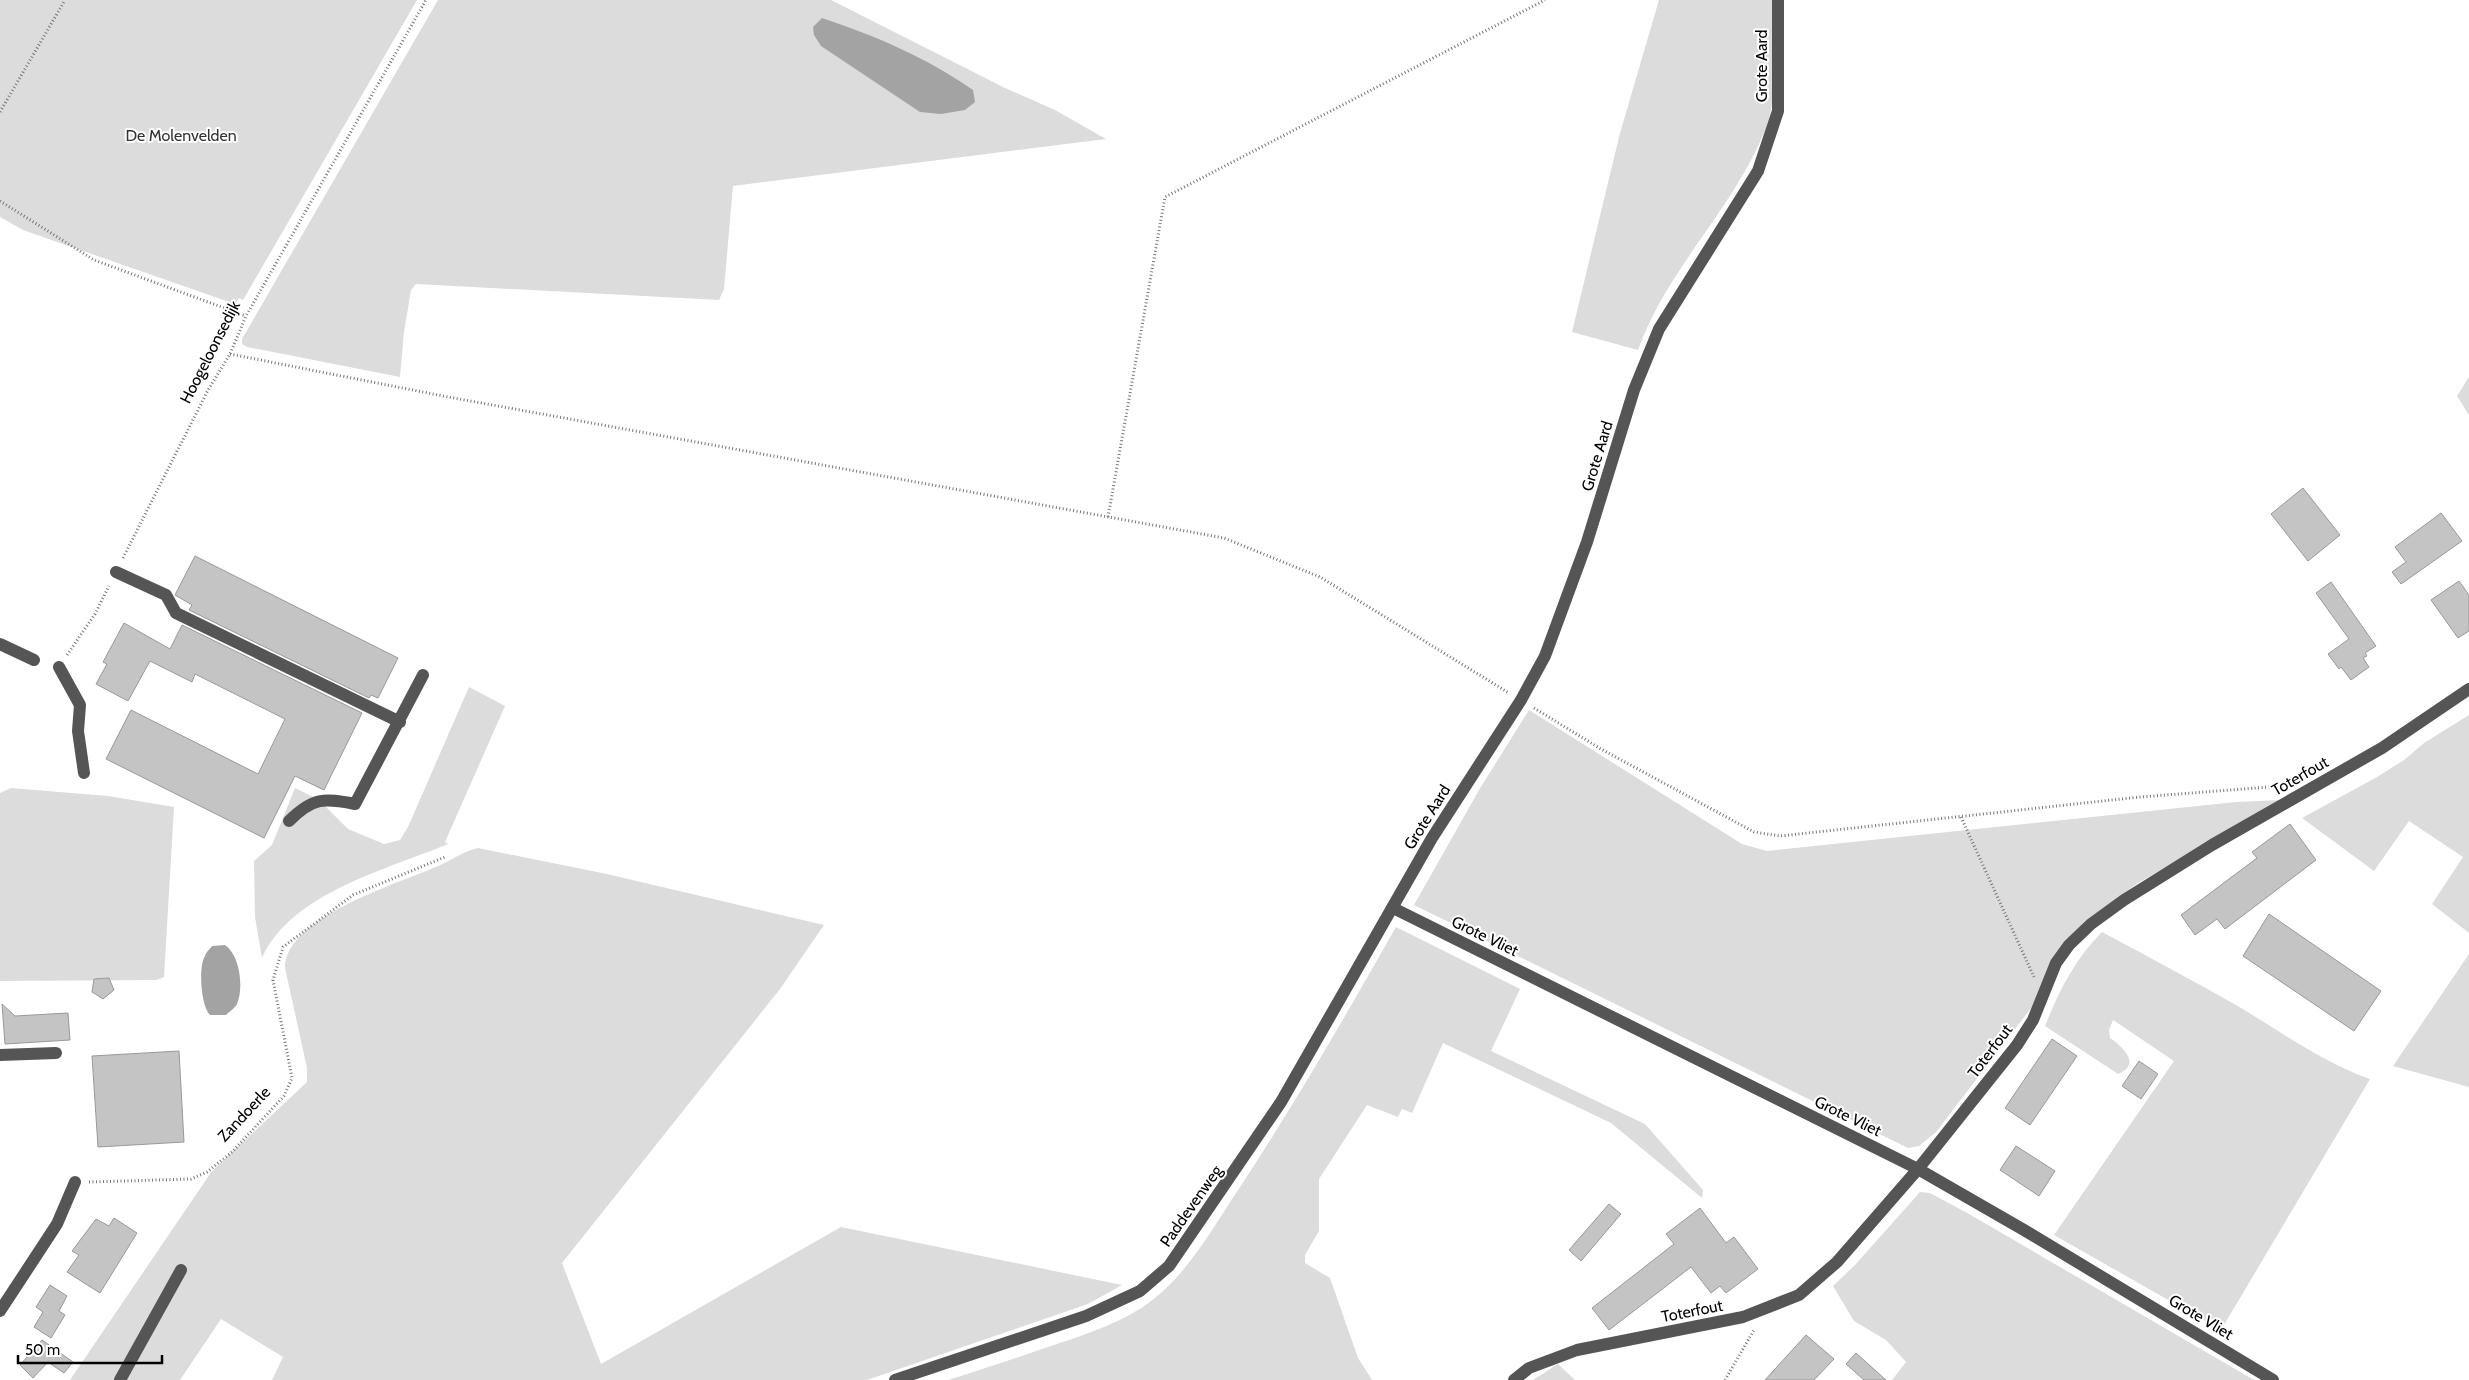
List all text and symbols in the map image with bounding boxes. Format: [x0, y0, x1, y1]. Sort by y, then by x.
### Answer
street label: Grote Aard [1752, 30, 1771, 102]
park label: De Molenvelden [125, 126, 237, 145]
street label: Hoogeloonsedijk [176, 297, 244, 407]
street label: Grote Aard [1577, 419, 1617, 493]
street label: Toterfout [2268, 752, 2332, 800]
street label: Grote Aard [1400, 781, 1454, 853]
street label: Grote Vliet [1449, 912, 1522, 961]
street label: Toterfout [1964, 1020, 2017, 1082]
street label: Zandoerle [214, 1083, 274, 1145]
street label: Grote Vliet [1812, 1092, 1885, 1141]
street label: Paddevenweg [1156, 1161, 1227, 1250]
street label: Grote Vliet [2165, 1290, 2237, 1344]
street label: Toterfout [1660, 1296, 1725, 1326]
scale bar [18, 1332, 161, 1364]
text: 50 m [25, 1341, 60, 1359]

